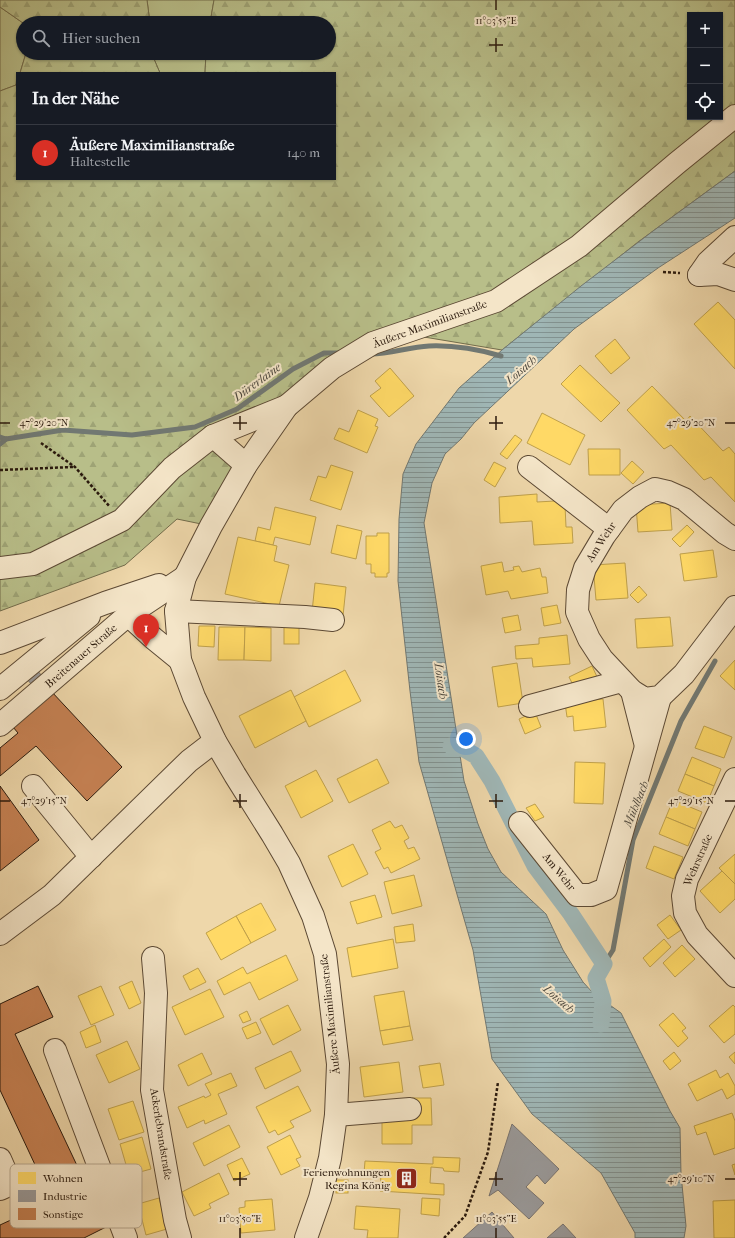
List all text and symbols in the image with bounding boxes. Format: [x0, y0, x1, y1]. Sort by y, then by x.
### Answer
map controls [687, 12, 723, 120]
button: + [687, 12, 723, 48]
text: 11°03'55"E [475, 15, 517, 27]
search box [16, 16, 336, 60]
icon: search [30, 27, 52, 49]
text: Hier suchen [62, 29, 140, 47]
button: − [687, 48, 723, 84]
button: locate [687, 84, 723, 120]
text: In der Nähe [32, 88, 119, 108]
text: Äußere Maximilianstraße [70, 136, 235, 154]
text: 1 [43, 145, 47, 160]
text: 140 m [287, 145, 320, 160]
text: Haltestelle [70, 154, 130, 169]
street label: Äußere Maximilianstraße [370, 297, 489, 351]
water label: Loisach [502, 353, 539, 388]
water label: Dürerlaine [230, 359, 284, 404]
text: 47°29'20"N [20, 417, 69, 429]
text: 47°29'20"N [667, 417, 716, 429]
street label: Am Wehr [583, 519, 619, 565]
pin: 1 [133, 614, 159, 647]
street label: Breitenauer Straße [43, 621, 120, 691]
water label: Loisach [431, 661, 450, 700]
your location [456, 729, 476, 749]
water label: Mühlbach [620, 779, 652, 830]
text: 47°29'15"N [21, 795, 67, 807]
text: 47°29'15"N [668, 795, 714, 807]
street label: Wehrstraße [680, 831, 715, 889]
street label: Am Wehr [539, 850, 578, 894]
street label: Äußere Maximilianstraße [317, 953, 343, 1076]
water label: Loisach [540, 981, 577, 1016]
street label: Ackerlebrandstraße [147, 1086, 175, 1181]
legend [10, 1164, 142, 1228]
building icon: Ferienwohnungen Regina König [393, 1165, 419, 1191]
place label: Ferienwohnungen Regina König [303, 1166, 391, 1192]
text: Wohnen [42, 1172, 83, 1185]
text: 47°29'10"N [667, 1173, 715, 1185]
text: Industrie [43, 1190, 88, 1203]
text: Sonstige [43, 1208, 84, 1221]
text: 11°03'50"E [219, 1213, 261, 1225]
text: 11°03'55"E [475, 1213, 517, 1225]

